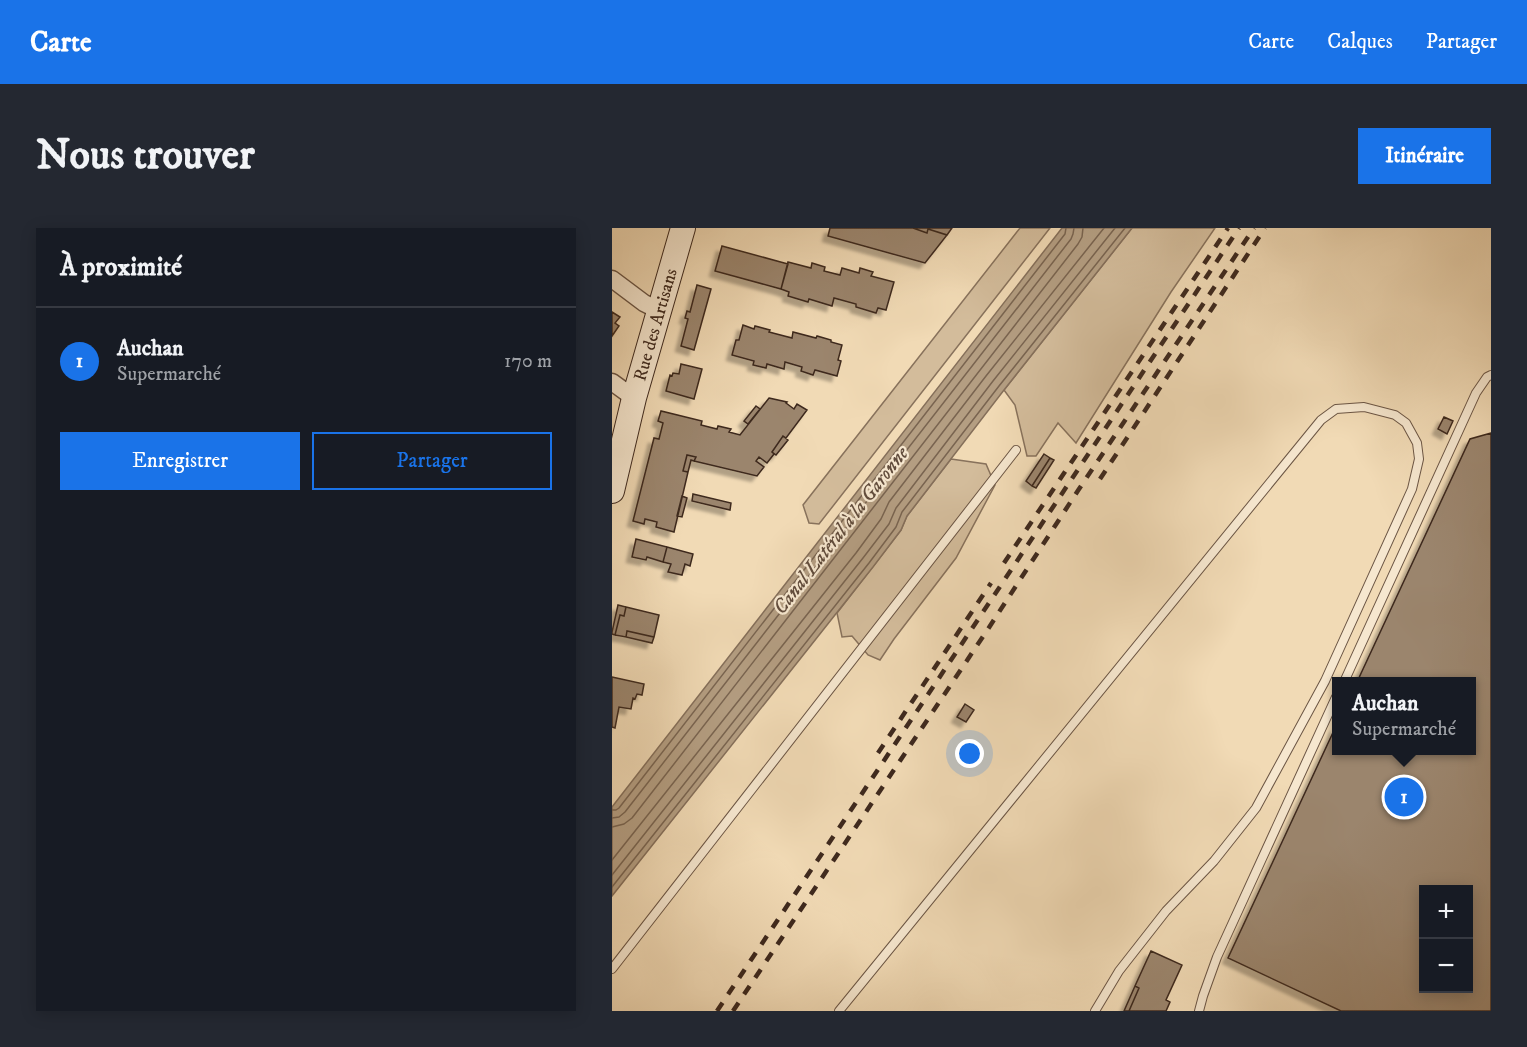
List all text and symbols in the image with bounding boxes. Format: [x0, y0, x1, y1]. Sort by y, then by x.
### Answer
text: Carte [30, 25, 92, 60]
text: Carte [1248, 29, 1294, 55]
text: Calques [1327, 29, 1393, 55]
text: Partager [1426, 29, 1497, 55]
button: Itinéraire [1358, 128, 1491, 184]
text: Nous trouver [36, 130, 255, 182]
text: À proximité [60, 251, 182, 284]
street label: Rue des Artisans [629, 266, 683, 384]
text: Auchan [117, 335, 183, 362]
text: 1 [76, 349, 83, 374]
text: 170 m [504, 349, 552, 374]
text: Supermarché [117, 362, 221, 387]
button: Enregistrer [60, 432, 300, 490]
button: Partager [312, 432, 552, 490]
water label: Canal Latéral à la Garonne [768, 441, 915, 620]
popup [1332, 677, 1476, 755]
text: Auchan [1352, 690, 1418, 717]
text: Supermarché [1352, 717, 1456, 742]
your location [955, 739, 984, 768]
pin: 1 [1384, 774, 1424, 820]
map controls [1419, 885, 1473, 993]
button: + [1419, 885, 1473, 939]
button: − [1419, 939, 1473, 993]

